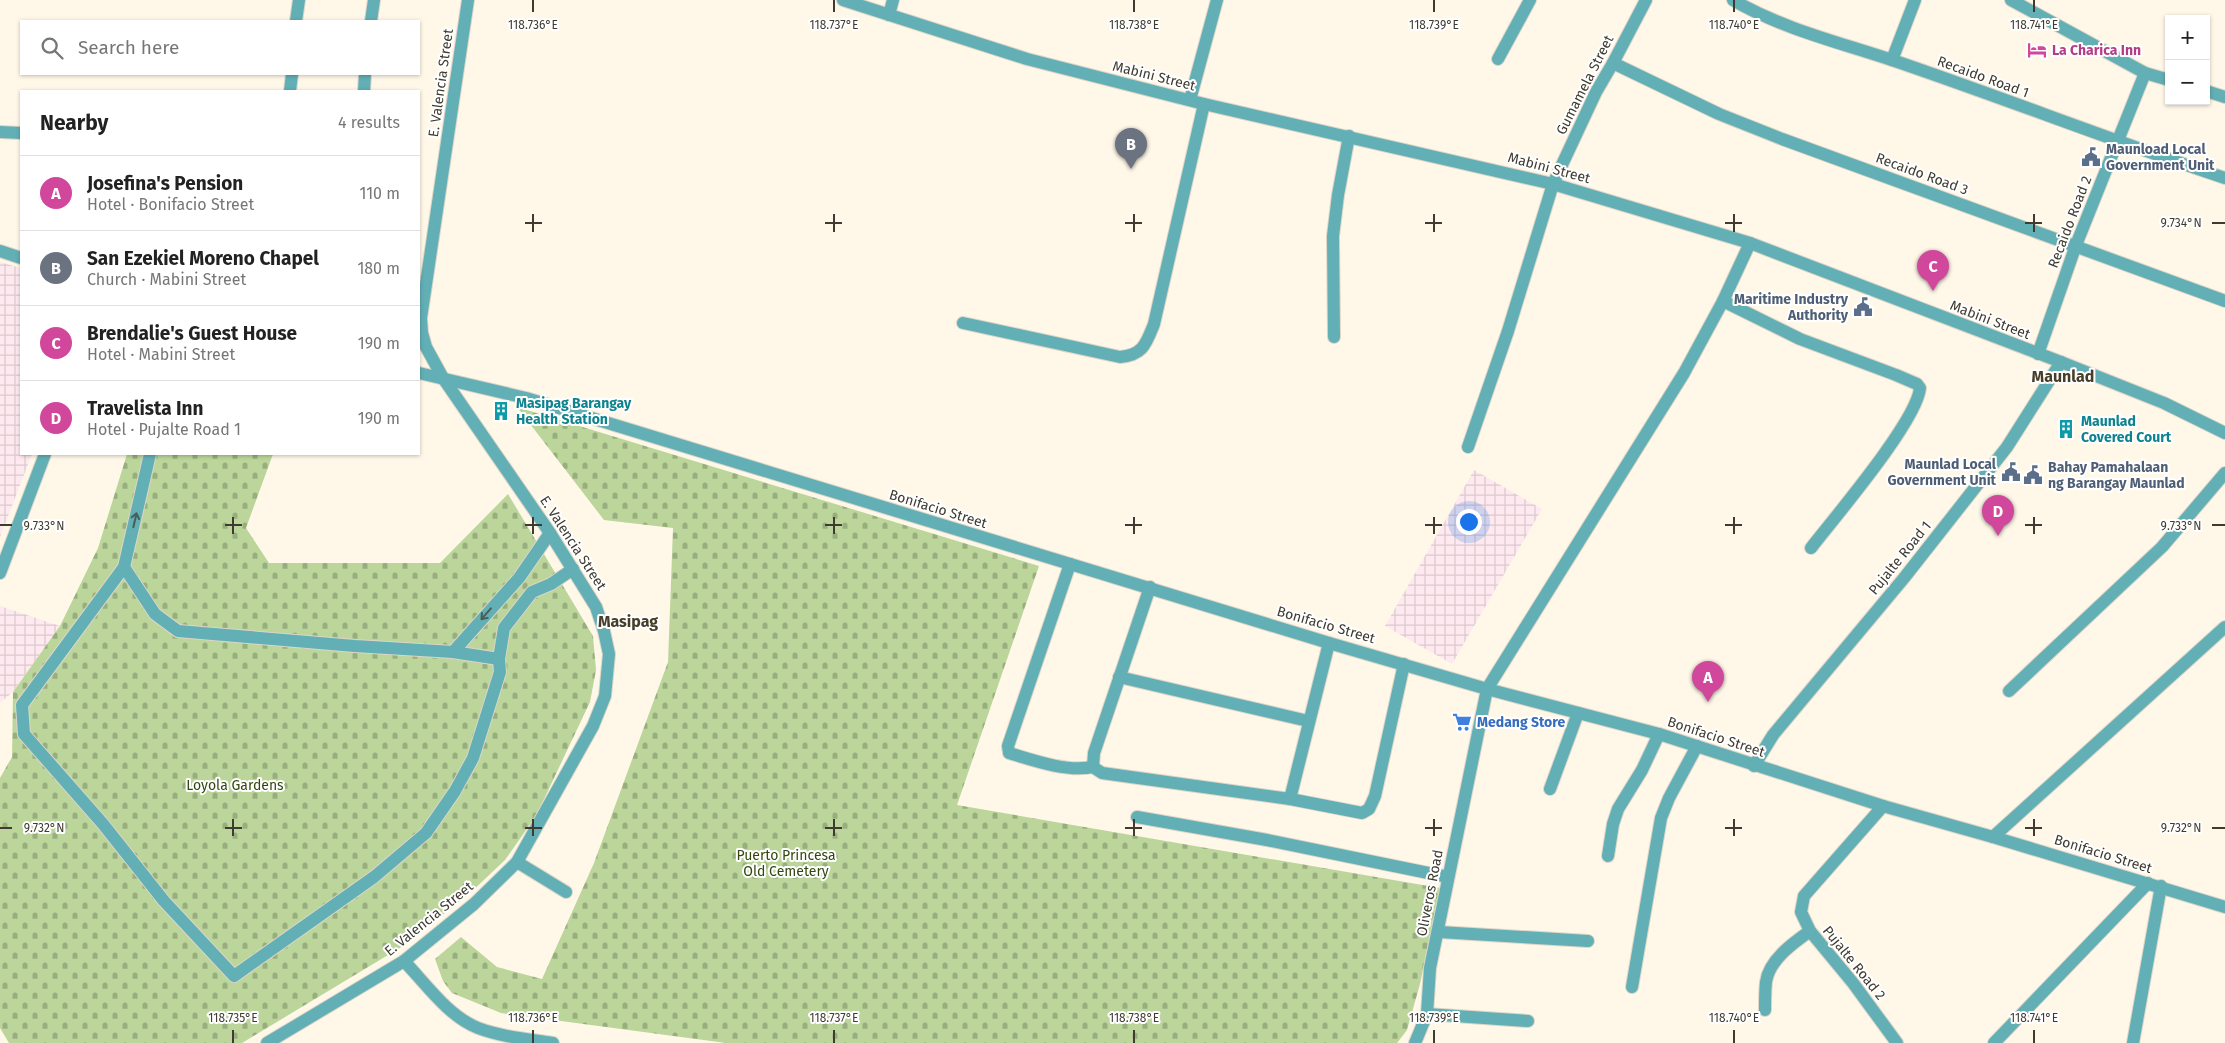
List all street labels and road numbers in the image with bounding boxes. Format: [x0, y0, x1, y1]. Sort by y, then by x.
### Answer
street label: E. Valencia Street [425, 27, 457, 138]
street label: Gumamela Street [1553, 31, 1618, 138]
street label: Recaido Road 1 [1935, 53, 2031, 101]
street label: Mabini Street [1111, 58, 1198, 95]
street label: Mabini Street [1506, 149, 1593, 187]
street label: Recaido Road 3 [1873, 149, 1971, 199]
street label: Recaido Road 2 [2045, 174, 2095, 270]
street label: Mabini Street [1947, 297, 2033, 343]
street label: Bonifacio Street [887, 486, 990, 532]
street label: E. Valencia Street [536, 493, 610, 594]
street label: Pujalte Road 1 [1865, 518, 1935, 598]
street label: Bonifacio Street [1275, 603, 1378, 647]
street label: Bonifacio Street [1665, 713, 1768, 761]
street label: Bonifacio Street [2052, 831, 2155, 877]
street label: Oliveros Road [1413, 848, 1447, 938]
street label: E. Valencia Street [381, 877, 477, 960]
street label: Pujalte Road 2 [1819, 922, 1889, 1004]

